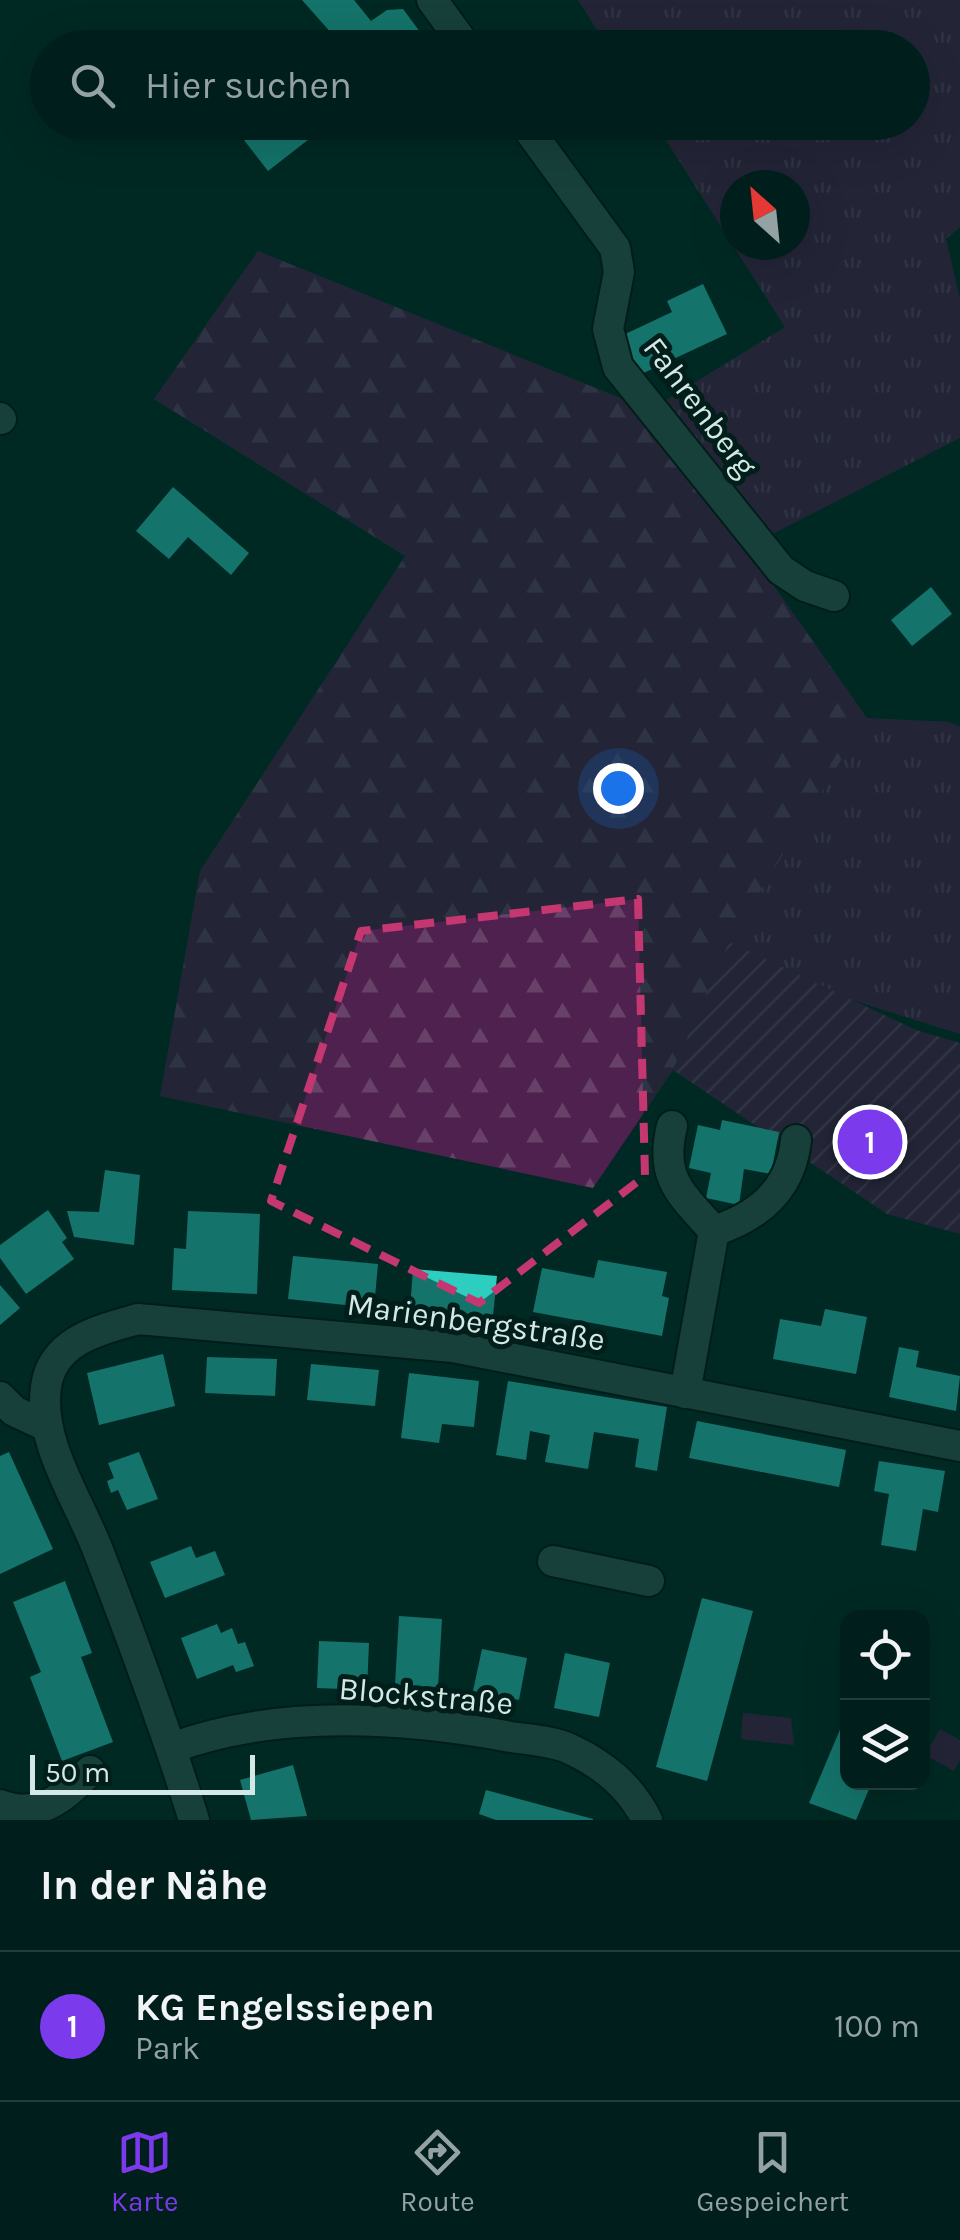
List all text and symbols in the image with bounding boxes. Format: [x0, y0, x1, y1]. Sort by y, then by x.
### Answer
search box [30, 30, 930, 140]
icon: search [65, 58, 120, 113]
text: Hier suchen [145, 63, 352, 108]
north arrow [720, 170, 810, 260]
street label: Fahrenberg [636, 330, 764, 484]
your location [593, 763, 644, 814]
pin: 1 [838, 1104, 902, 1180]
street label: Marienbergstraße [345, 1286, 607, 1358]
map controls [840, 1610, 930, 1790]
button: locate [840, 1610, 930, 1700]
street label: Blockstraße [337, 1670, 515, 1722]
button: layers [840, 1700, 930, 1790]
scale bar [30, 1750, 255, 1794]
text: 50 m [45, 1756, 110, 1789]
text: In der Nähe [40, 1860, 268, 1910]
text: KG Engelssiepen [135, 1985, 435, 2030]
text: 1 [67, 2008, 78, 2045]
text: 100 m [834, 2008, 920, 2045]
text: Park [135, 2030, 200, 2067]
tab: Karte [111, 2125, 178, 2218]
tab: Route [400, 2125, 475, 2218]
tab: Gespeichert [696, 2125, 849, 2218]

